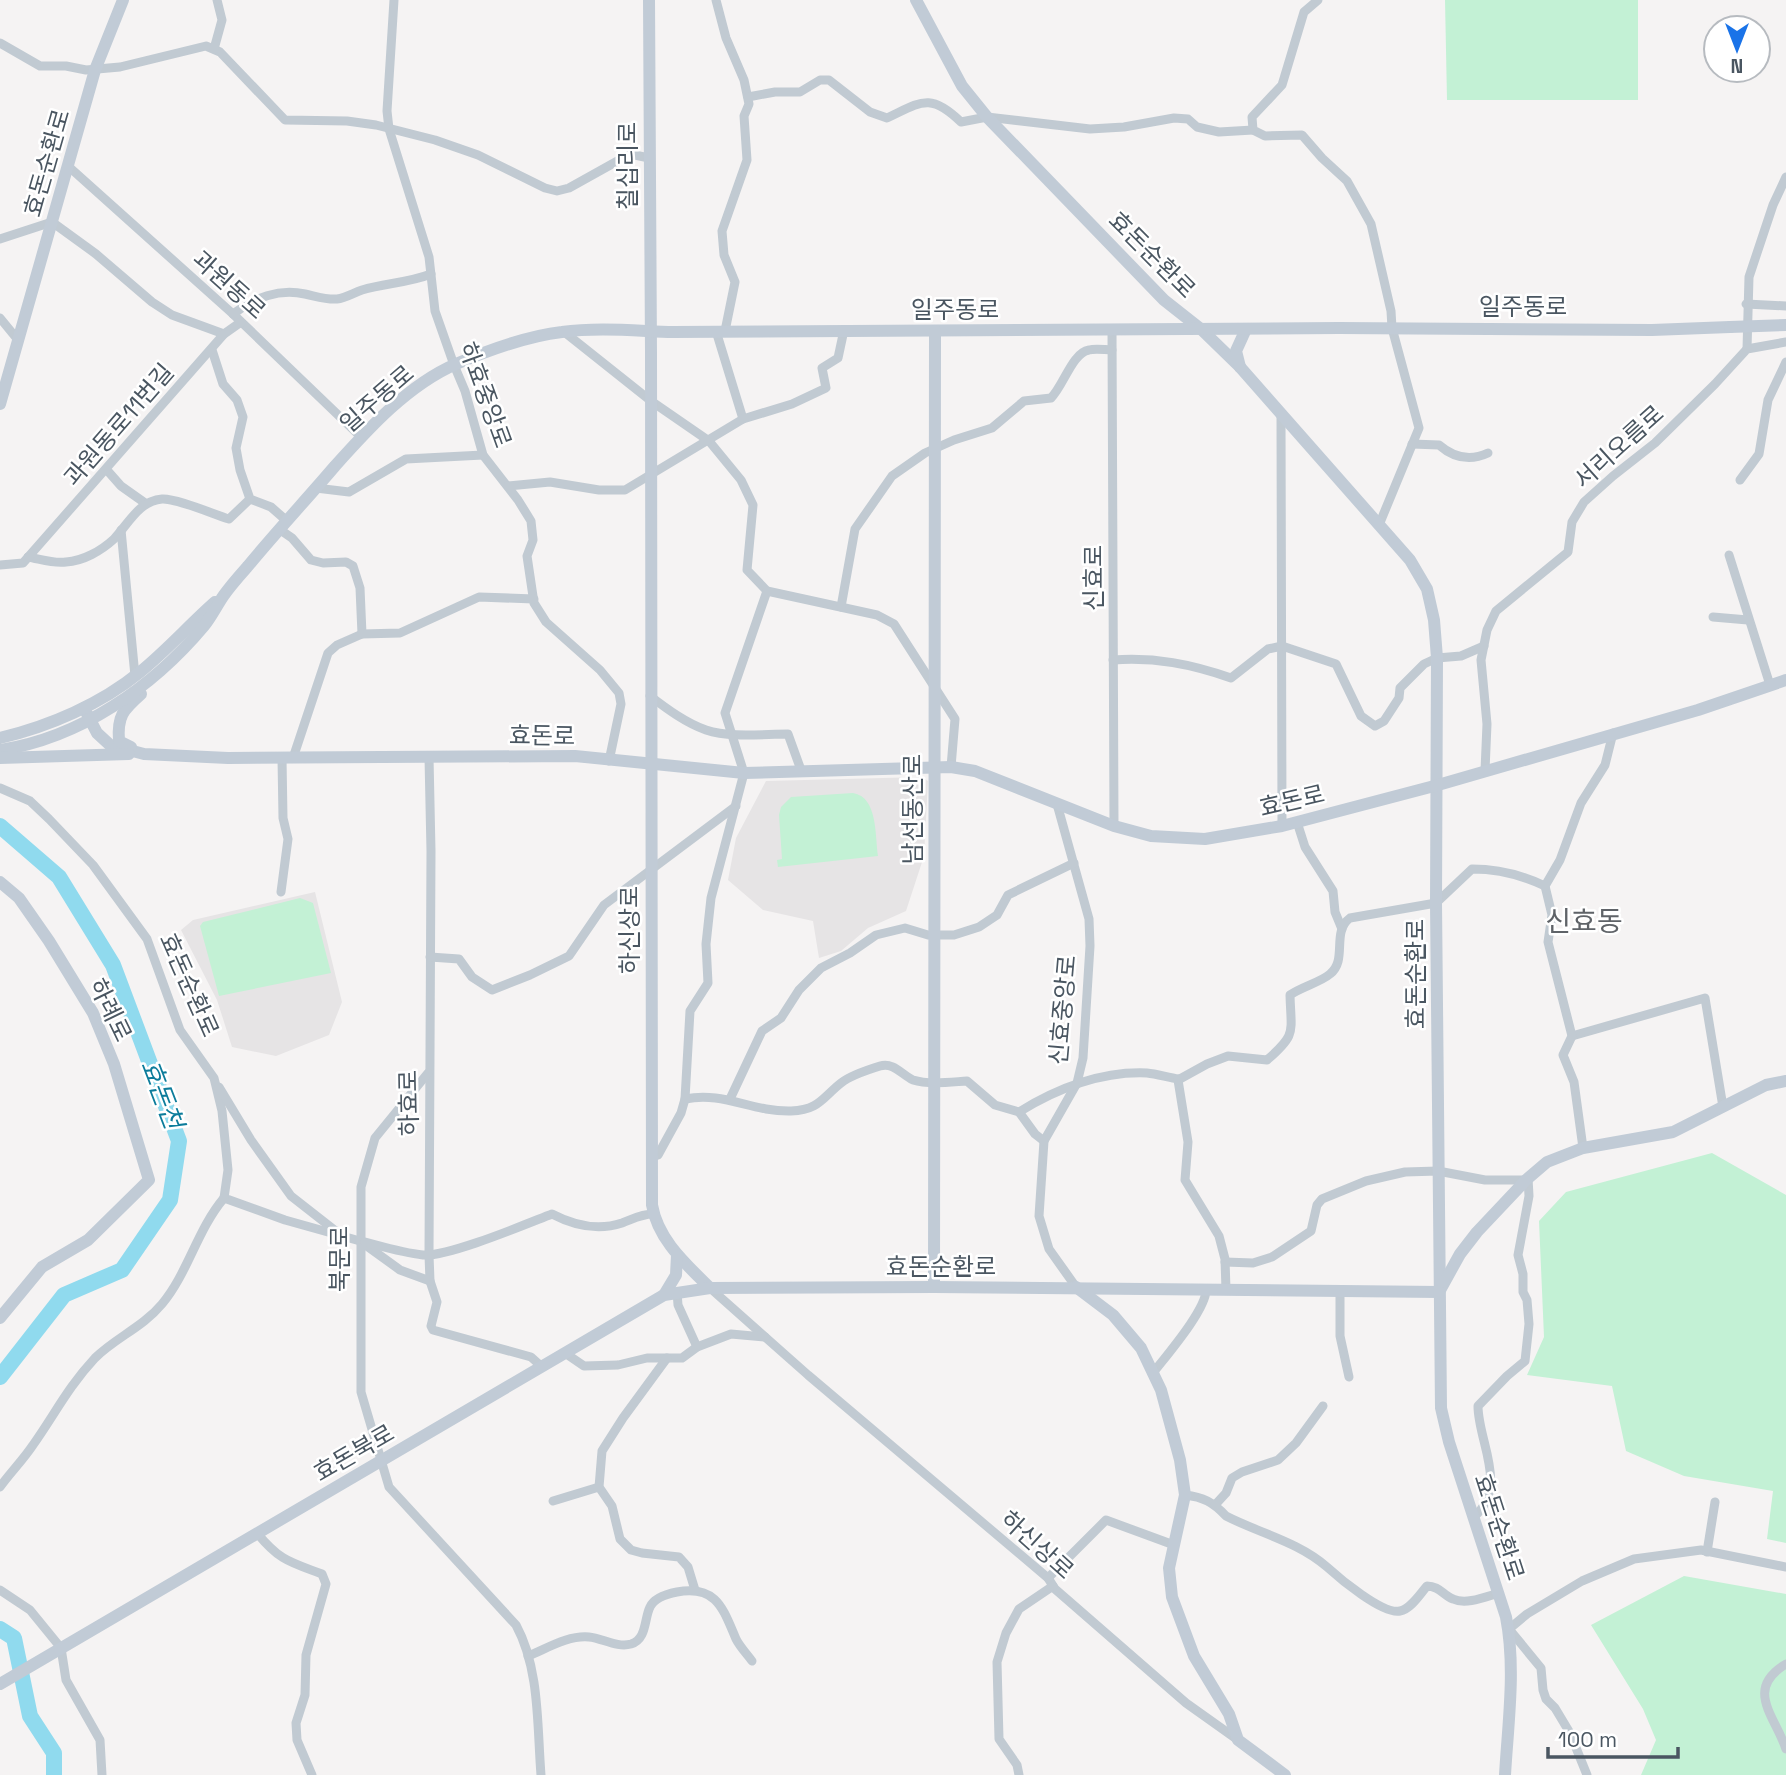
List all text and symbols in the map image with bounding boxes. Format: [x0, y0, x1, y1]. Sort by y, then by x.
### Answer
north arrow [1702, 14, 1772, 84]
text: N [1731, 53, 1743, 78]
street label: 효돈순환로 [16, 106, 77, 220]
street label: 칠십리로 [612, 122, 643, 210]
street label: 효돈순환로 [1102, 205, 1202, 305]
street label: 과원동로 [186, 244, 273, 326]
street label: 일주동로 [1479, 291, 1567, 322]
street label: 일주동로 [911, 294, 999, 325]
street label: 하효중앙로 [452, 338, 519, 452]
street label: 과원동로11번길 [57, 357, 180, 492]
street label: 일주동로 [333, 358, 420, 439]
street label: 서리오름로 [1567, 398, 1670, 495]
street label: 신효로 [1078, 545, 1109, 611]
street label: 효돈로 [509, 719, 575, 752]
street label: 남선동산로 [897, 754, 928, 864]
street label: 효돈로 [1256, 778, 1328, 823]
street label: 하신상로 [614, 886, 645, 974]
district label: 신효동 [1545, 903, 1623, 939]
street label: 효돈순환로 [1400, 919, 1431, 1029]
street label: 효돈순환로 [153, 928, 226, 1042]
street label: 신효중앙로 [1042, 954, 1083, 1066]
street label: 하례로 [82, 973, 139, 1046]
water label: 효돈천 [133, 1054, 192, 1136]
street label: 하효로 [392, 1070, 425, 1136]
street label: 북문로 [324, 1226, 355, 1292]
street label: 효돈순환로 [886, 1251, 996, 1282]
street label: 효돈북로 [308, 1417, 400, 1488]
street label: 효돈순환로 [1468, 1470, 1531, 1584]
street label: 하신상로 [994, 1504, 1081, 1586]
scale bar [1548, 1716, 1678, 1760]
text: 100 m [1558, 1726, 1617, 1753]

